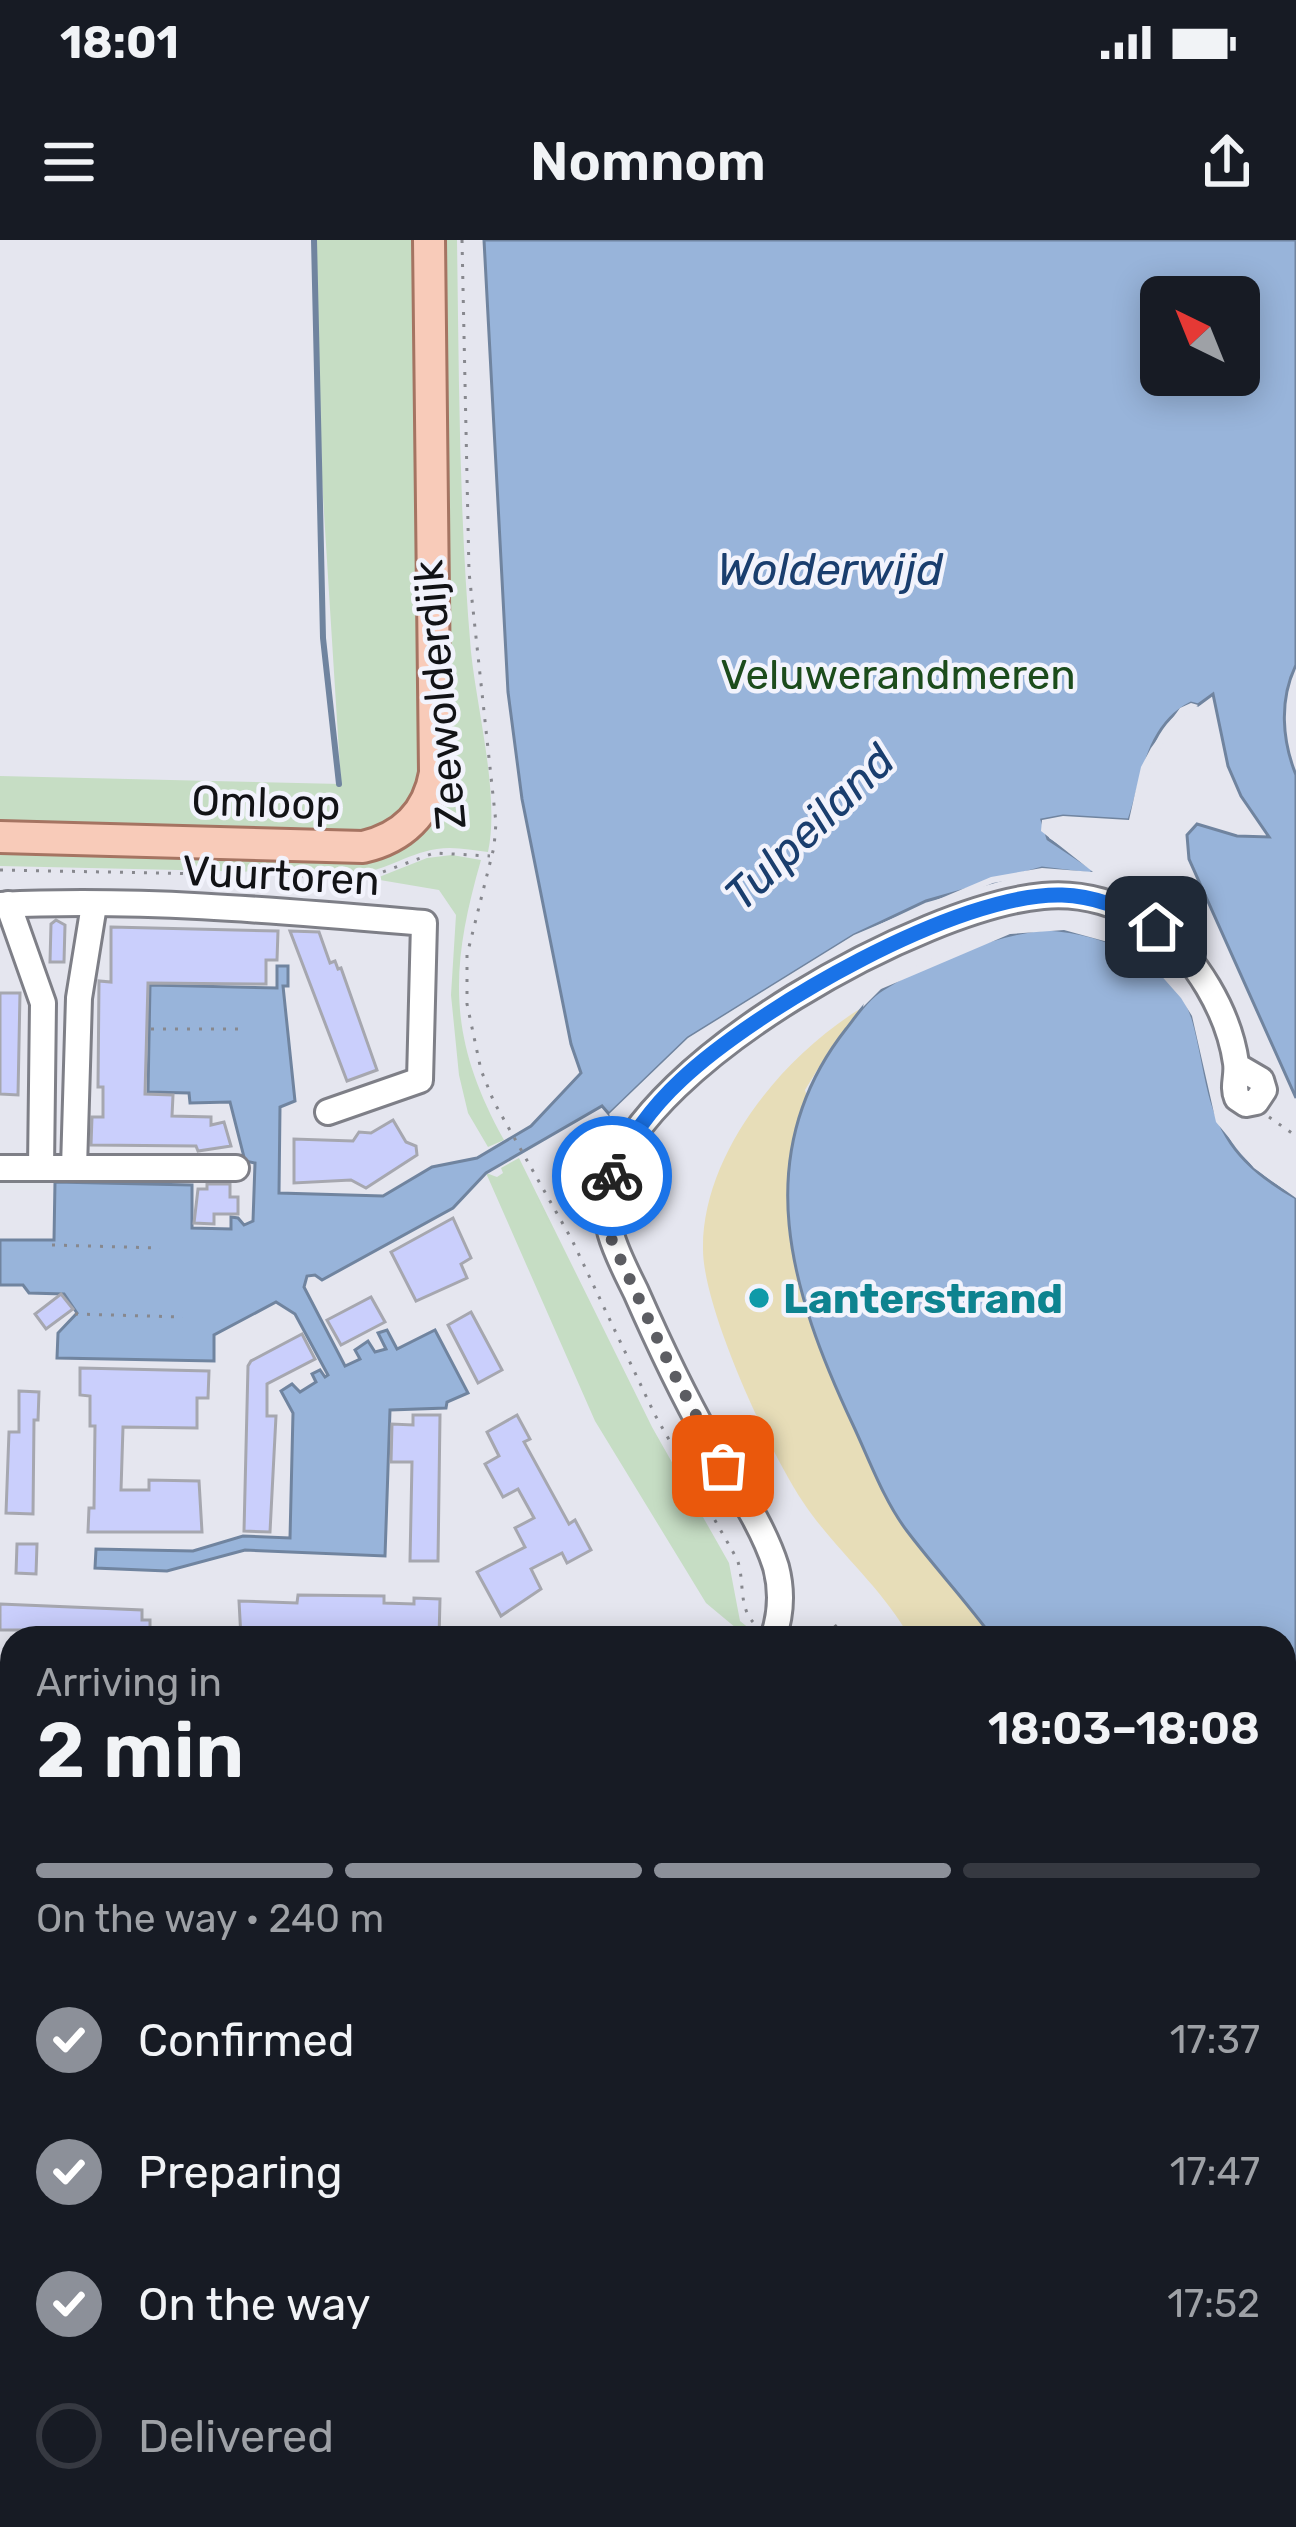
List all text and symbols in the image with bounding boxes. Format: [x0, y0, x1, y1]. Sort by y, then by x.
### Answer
text: 18:01 [60, 16, 179, 69]
icon: menu [36, 129, 102, 195]
icon: share [1194, 129, 1260, 195]
text: Nomnom [530, 130, 766, 194]
north arrow [1140, 276, 1260, 396]
map controls [1140, 276, 1260, 396]
water label: Wolderwijd [717, 543, 944, 596]
street label: Zeewolderdijk [403, 558, 477, 832]
park label: Veluwerandmeren [720, 650, 1076, 700]
water label: Tulpeiland [714, 733, 906, 921]
street label: Omloop [191, 775, 341, 831]
street label: Vuurtoren [181, 846, 381, 906]
pin [1105, 876, 1207, 978]
icon: home [1123, 894, 1189, 960]
courier [552, 1116, 672, 1236]
icon: bike [579, 1143, 645, 1209]
place label: Lanterstrand [783, 1274, 1063, 1324]
marker: Lanterstrand [746, 1285, 772, 1311]
pin [672, 1415, 774, 1517]
icon: bag [690, 1433, 756, 1499]
text: Arriving in [36, 1660, 222, 1706]
text: 18:03–18:08 [988, 1702, 1260, 1755]
text: 2 min [36, 1704, 244, 1797]
text: On the way · 240 m [36, 1896, 384, 1942]
icon: check [36, 2007, 102, 2073]
text: Confirmed [138, 2014, 355, 2067]
text: 17:37 [1170, 2017, 1260, 2063]
icon: check [36, 2139, 102, 2205]
text: Preparing [138, 2146, 343, 2199]
text: 17:47 [1170, 2149, 1260, 2195]
icon: check [36, 2271, 102, 2337]
text: On the way [138, 2278, 371, 2331]
text: 17:52 [1167, 2281, 1260, 2327]
text: Delivered [138, 2410, 334, 2463]

